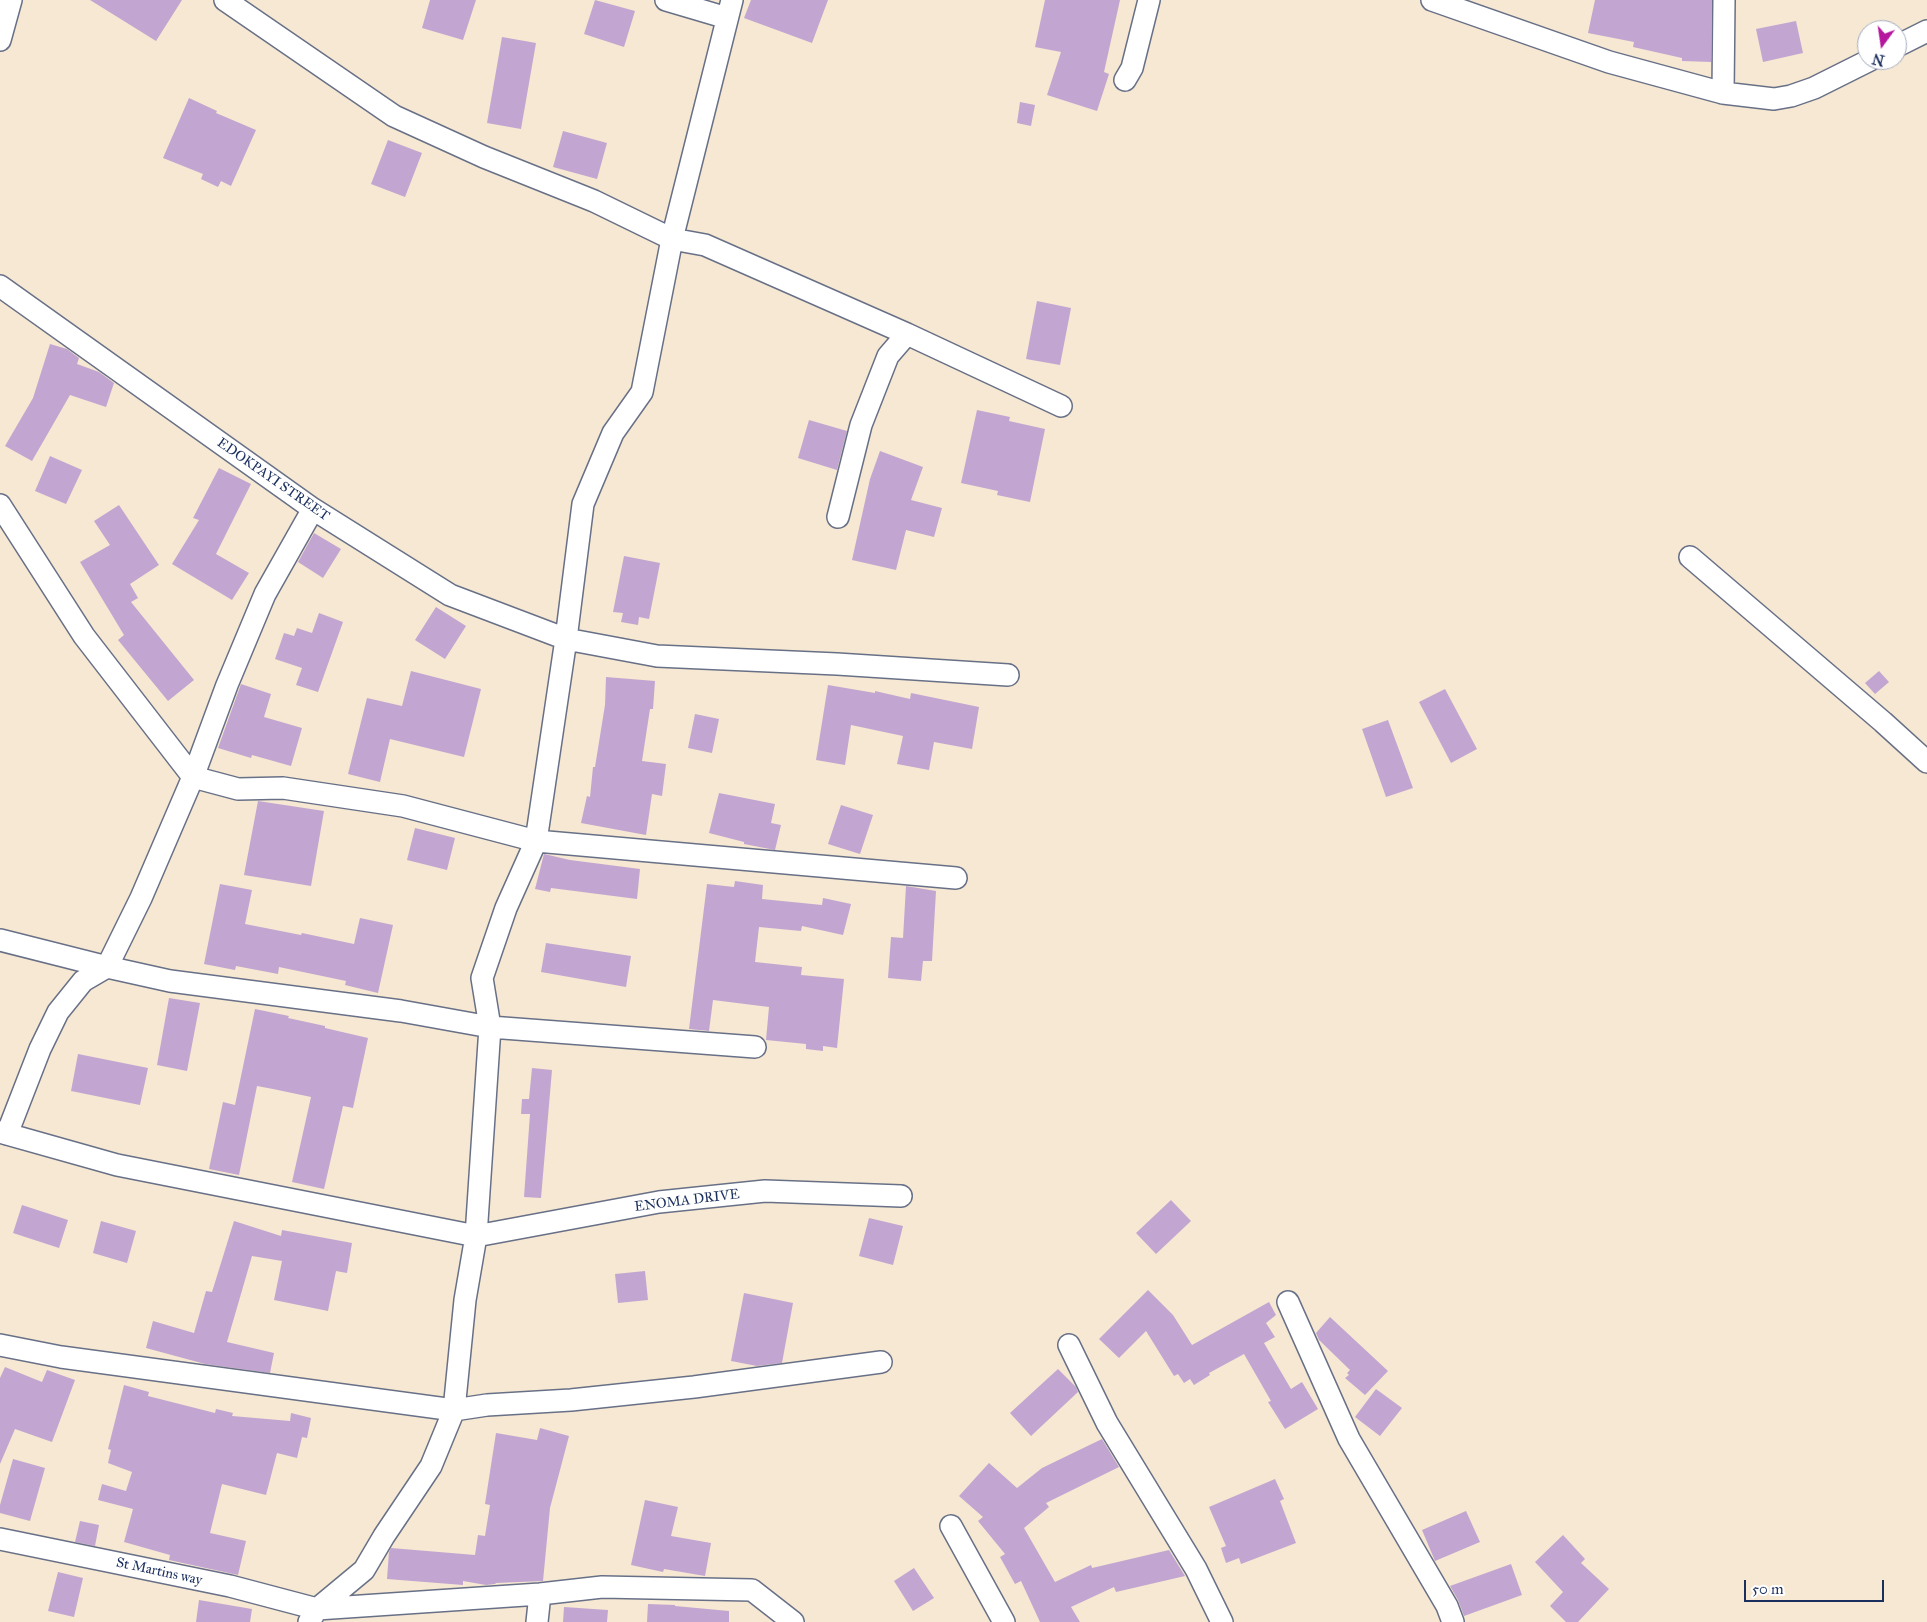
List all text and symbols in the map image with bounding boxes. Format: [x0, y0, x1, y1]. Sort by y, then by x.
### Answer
north arrow [1857, 20, 1907, 70]
text: N [1871, 49, 1886, 69]
street label: EDOKPAYI STREET [214, 435, 332, 525]
street label: ENOMA DRIVE [634, 1186, 740, 1216]
street label: St Martins way [114, 1555, 204, 1589]
scale bar [1747, 1570, 1887, 1602]
text: 50 m [1752, 1580, 1784, 1598]

